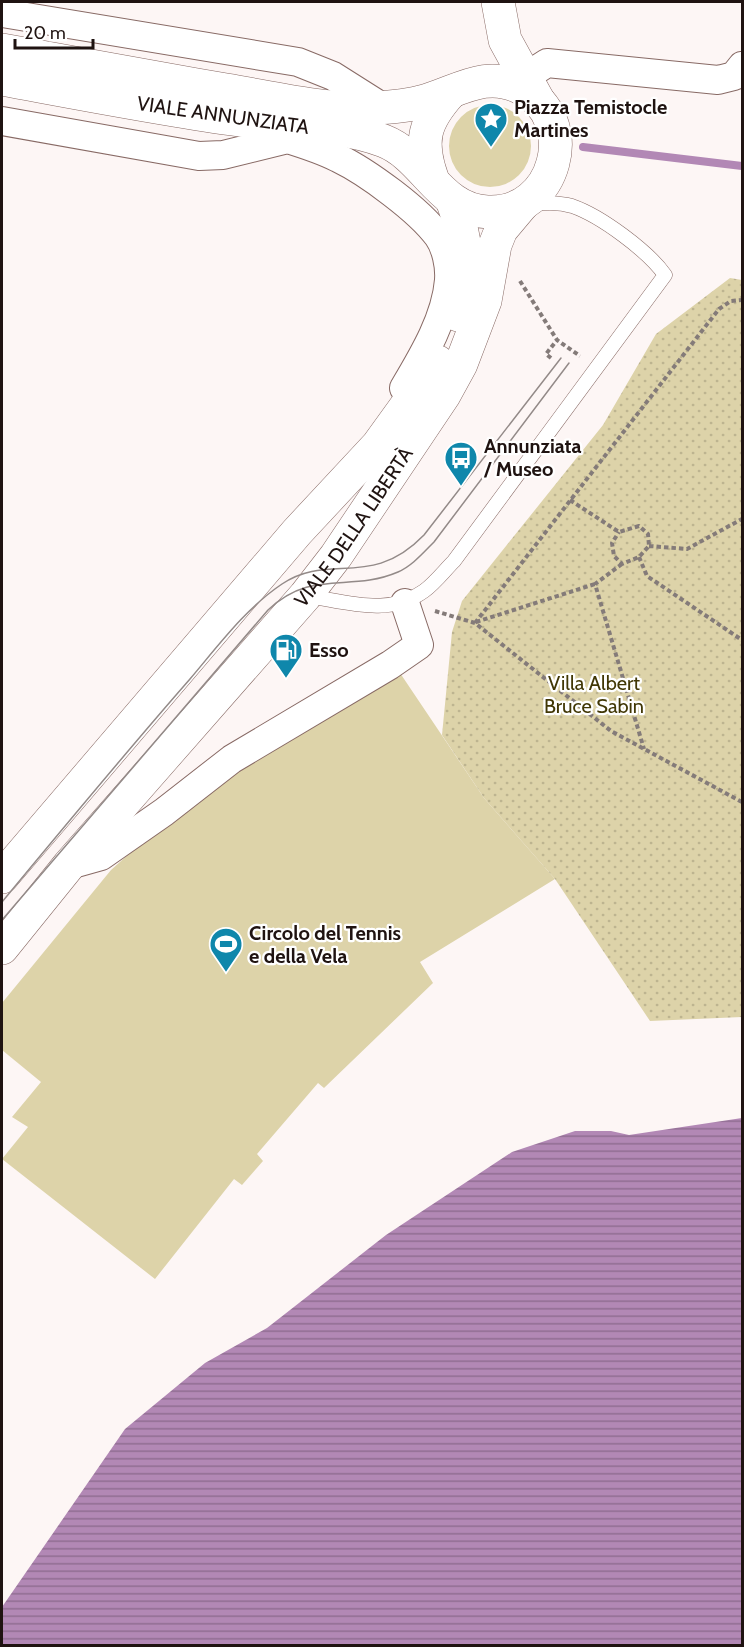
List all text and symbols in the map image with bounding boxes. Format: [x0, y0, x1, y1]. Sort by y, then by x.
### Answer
scale bar [15, 12, 93, 50]
text: 20 m [24, 22, 66, 44]
street label: VIALE ANNUNZIATA [135, 91, 311, 139]
place label: Piazza Temistocle Martines [514, 95, 667, 142]
place icon: Piazza Temistocle Martines [473, 101, 509, 148]
place label: Annunziata / Museo [483, 434, 581, 481]
bus stop icon: Annunziata / Museo [443, 440, 479, 487]
street label: VIALE DELLA LIBERTÀ [289, 442, 418, 612]
fuel station icon: Esso [268, 632, 304, 679]
place label: Esso [309, 638, 349, 662]
park label: Villa Albert Bruce Sabin [544, 671, 644, 718]
place label: Circolo del Tennis e della Vela [249, 921, 401, 968]
sports icon: Circolo del Tennis e della Vela [208, 926, 244, 973]

